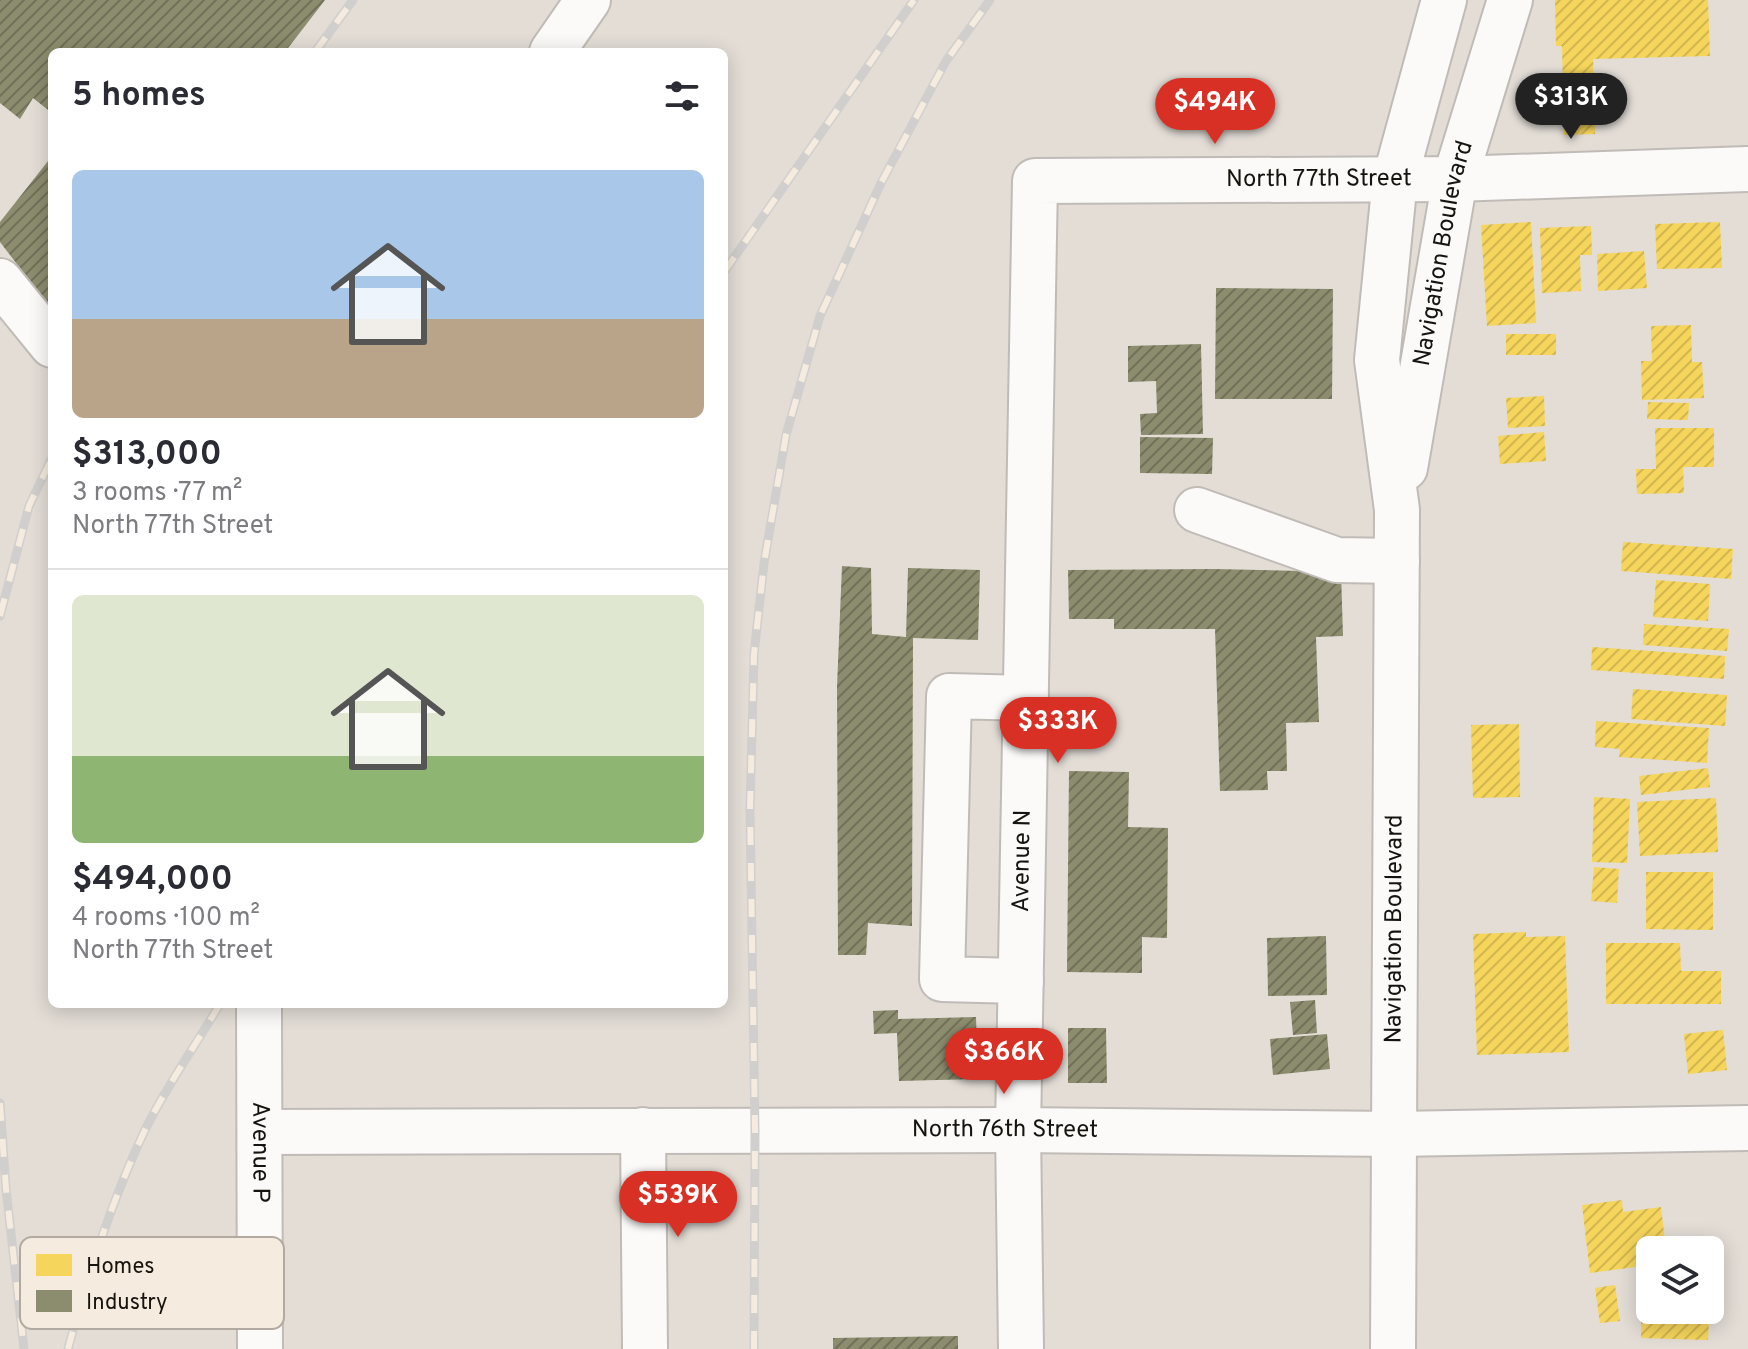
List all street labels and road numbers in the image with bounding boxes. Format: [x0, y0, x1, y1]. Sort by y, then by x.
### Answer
street label: Navigation Boulevard [1408, 137, 1481, 369]
street label: North 77th Street [1226, 164, 1412, 195]
street label: Avenue N [1007, 809, 1039, 913]
street label: Navigation Boulevard [1379, 814, 1411, 1044]
street label: Avenue P [244, 1101, 275, 1203]
street label: North 76th Street [912, 1115, 1098, 1146]

